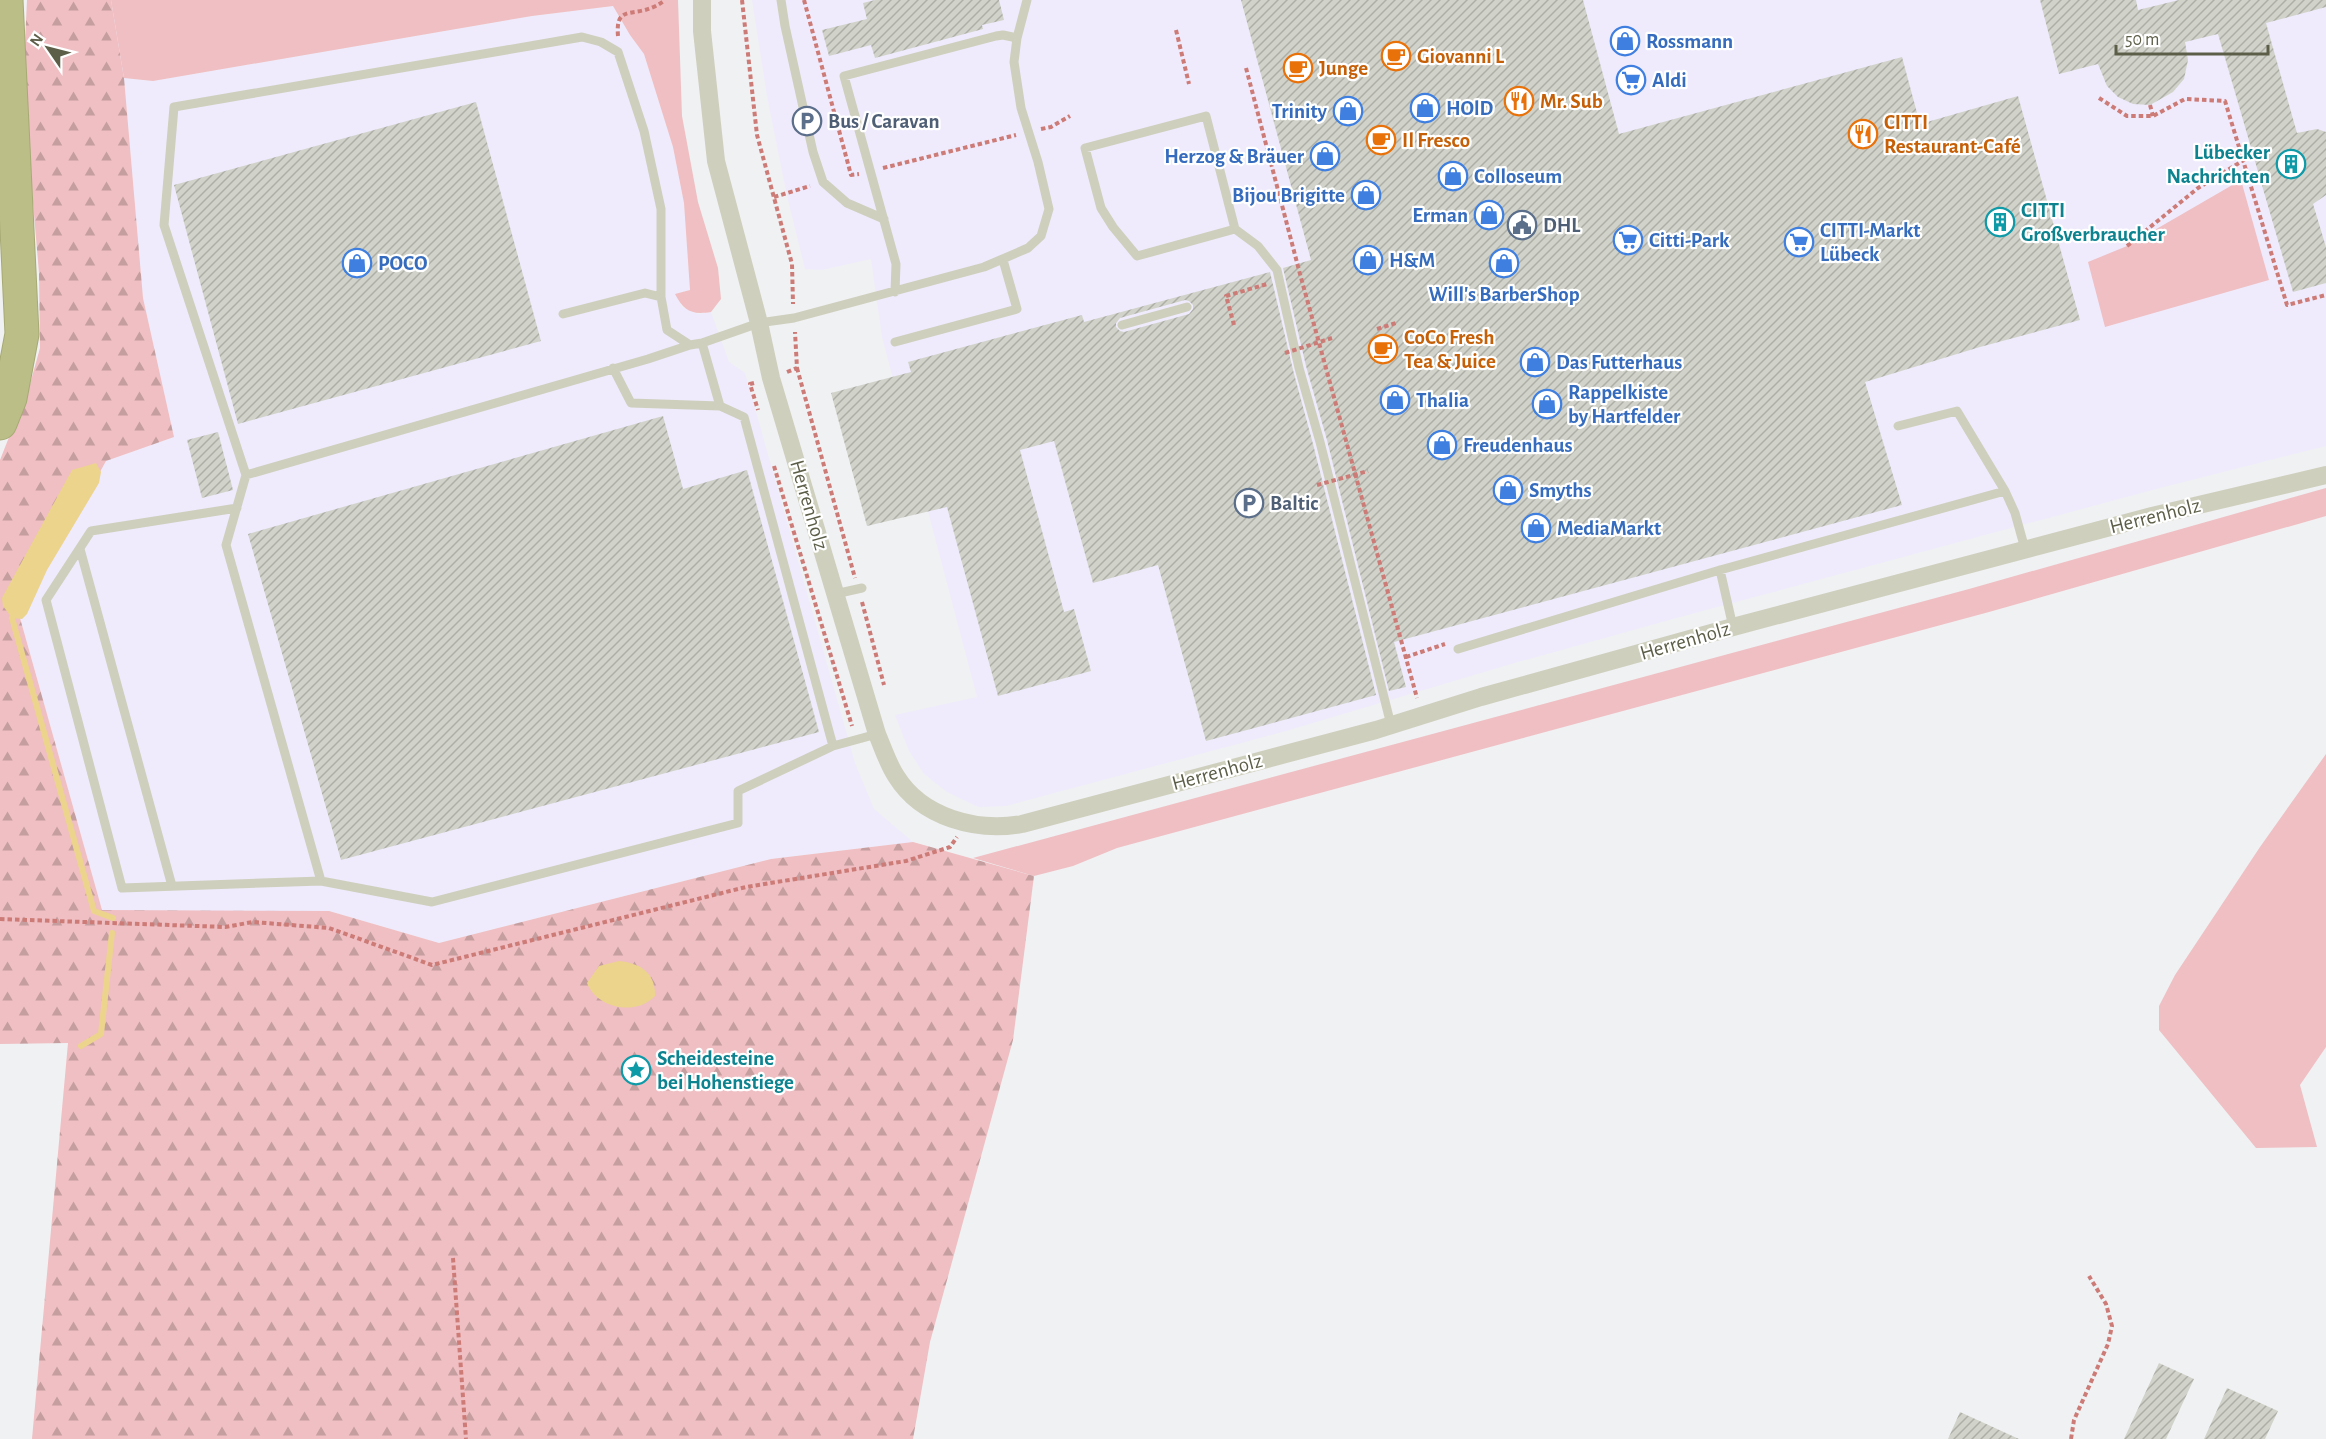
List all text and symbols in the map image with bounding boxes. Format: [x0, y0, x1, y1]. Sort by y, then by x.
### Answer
north arrow [18, 18, 78, 78]
scale bar [2116, 18, 2268, 56]
shop icon: Rossmann [1609, 25, 1641, 57]
text: N [27, 31, 46, 49]
place label: Rossmann [1646, 31, 1733, 52]
text: 50 m [2125, 31, 2159, 49]
cafe icon: Giovanni L [1380, 40, 1412, 72]
place label: Giovanni L [1417, 46, 1505, 67]
cafe icon: Junge [1282, 52, 1314, 84]
place label: Junge [1319, 58, 1368, 79]
supermarket icon: Aldi [1615, 64, 1647, 96]
place label: Aldi [1652, 70, 1687, 91]
restaurant icon: Mr. Sub [1503, 85, 1535, 117]
place label: Mr. Sub [1540, 91, 1603, 112]
shop icon: HOlD [1409, 92, 1441, 124]
shop icon: Trinity [1332, 95, 1364, 127]
place label: HOlD [1446, 98, 1493, 119]
place label: Trinity [1272, 101, 1328, 122]
parking icon: Bus / Caravan [791, 105, 823, 137]
place label: Bus / Caravan [828, 111, 940, 132]
place label: CITTI Restaurant-Café [1884, 112, 2021, 157]
restaurant icon: CITTI Restaurant-Café [1847, 118, 1879, 150]
cafe icon: Il Fresco [1365, 124, 1397, 156]
place label: Il Fresco [1402, 130, 1470, 151]
shop icon: Herzog & Bräuer [1309, 140, 1341, 172]
place label: Lübecker Nachrichten [2167, 142, 2271, 187]
place label: Herzog & Bräuer [1164, 146, 1305, 167]
building icon: Lübecker Nachrichten [2275, 148, 2307, 180]
shop icon: Colloseum [1437, 160, 1469, 192]
place label: Colloseum [1474, 166, 1562, 187]
shop icon: Bijou Brigitte [1350, 179, 1382, 211]
place label: Bijou Brigitte [1232, 185, 1345, 206]
shop icon: Erman [1473, 199, 1505, 231]
place label: CITTI Großverbraucher [2021, 200, 2165, 245]
place label: Erman [1412, 205, 1468, 226]
building icon: CITTI Großverbraucher [1984, 206, 2016, 238]
public building icon: DHL [1506, 209, 1538, 241]
place label: DHL [1543, 215, 1581, 236]
place label: CITTI-Markt Lübeck [1820, 220, 1920, 265]
supermarket icon: Citti-Park [1612, 224, 1644, 256]
supermarket icon: CITTI-Markt Lübeck [1783, 226, 1815, 258]
place label: Citti-Park [1649, 230, 1730, 251]
shop icon: H&M [1352, 244, 1384, 276]
shop icon: POCO [341, 247, 373, 279]
shop icon: Will's BarberShop [1488, 247, 1520, 279]
place label: H&M [1389, 250, 1435, 271]
place label: POCO [378, 253, 427, 274]
place label: Will's BarberShop [1428, 284, 1580, 305]
place label: CoCo Fresh Tea & Juice [1404, 327, 1496, 372]
cafe icon: CoCo Fresh Tea & Juice [1367, 333, 1399, 365]
shop icon: Das Futterhaus [1519, 346, 1551, 378]
place label: Das Futterhaus [1556, 352, 1682, 373]
place label: Rappelkiste by Hartfelder [1568, 382, 1681, 427]
shop icon: Thalia [1379, 384, 1411, 416]
shop icon: Rappelkiste by Hartfelder [1531, 388, 1563, 420]
place label: Thalia [1416, 390, 1469, 411]
shop icon: Freudenhaus [1426, 429, 1458, 461]
place label: Freudenhaus [1463, 435, 1573, 456]
street label: Herrenholz [786, 458, 832, 552]
shop icon: Smyths [1492, 474, 1524, 506]
place label: Smyths [1529, 480, 1592, 501]
parking icon: Baltic [1233, 487, 1265, 519]
place label: Baltic [1270, 493, 1318, 514]
street label: Herrenholz [2107, 495, 2203, 537]
shop icon: MediaMarkt [1520, 512, 1552, 544]
place label: MediaMarkt [1557, 518, 1661, 539]
street label: Herrenholz [1638, 618, 1732, 664]
street label: Herrenholz [1169, 750, 1265, 794]
place label: Scheidesteine bei Hohenstiege [657, 1048, 794, 1093]
place icon: Scheidesteine bei Hohenstiege [620, 1054, 652, 1086]

